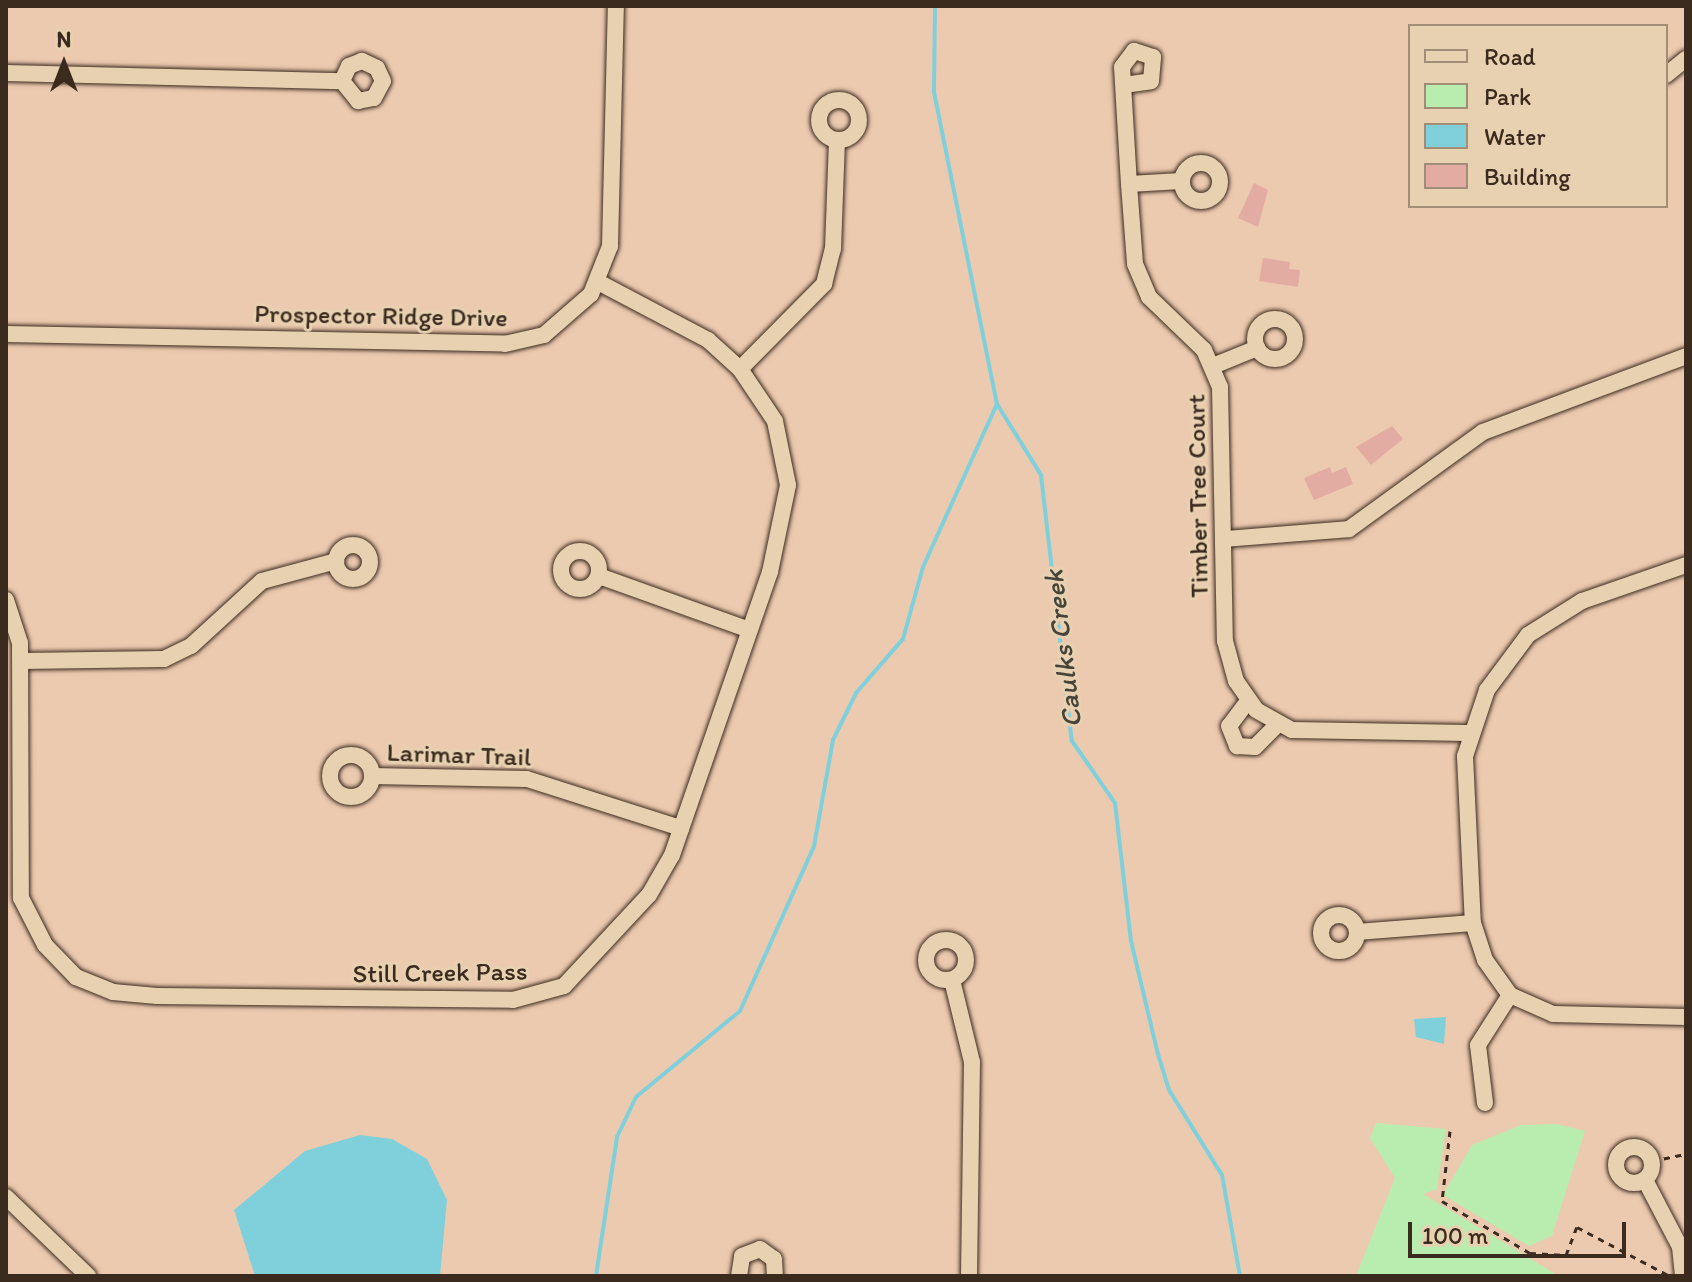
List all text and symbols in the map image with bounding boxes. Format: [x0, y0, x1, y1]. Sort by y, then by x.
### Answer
north arrow [24, 24, 104, 104]
legend [1408, 24, 1668, 208]
text: N [57, 26, 71, 53]
text: Road [1484, 42, 1536, 71]
text: Park [1484, 82, 1531, 111]
text: Water [1484, 122, 1546, 151]
text: Building [1484, 162, 1571, 191]
street label: Prospector Ridge Drive [254, 298, 508, 334]
street label: Timber Tree Court [1181, 394, 1215, 598]
water label: Caulks Creek [1036, 568, 1088, 730]
street label: Larimar Trail [386, 737, 532, 773]
street label: Still Creek Pass [353, 956, 527, 990]
scale bar [1412, 1206, 1630, 1256]
text: 100 m [1422, 1221, 1488, 1250]

